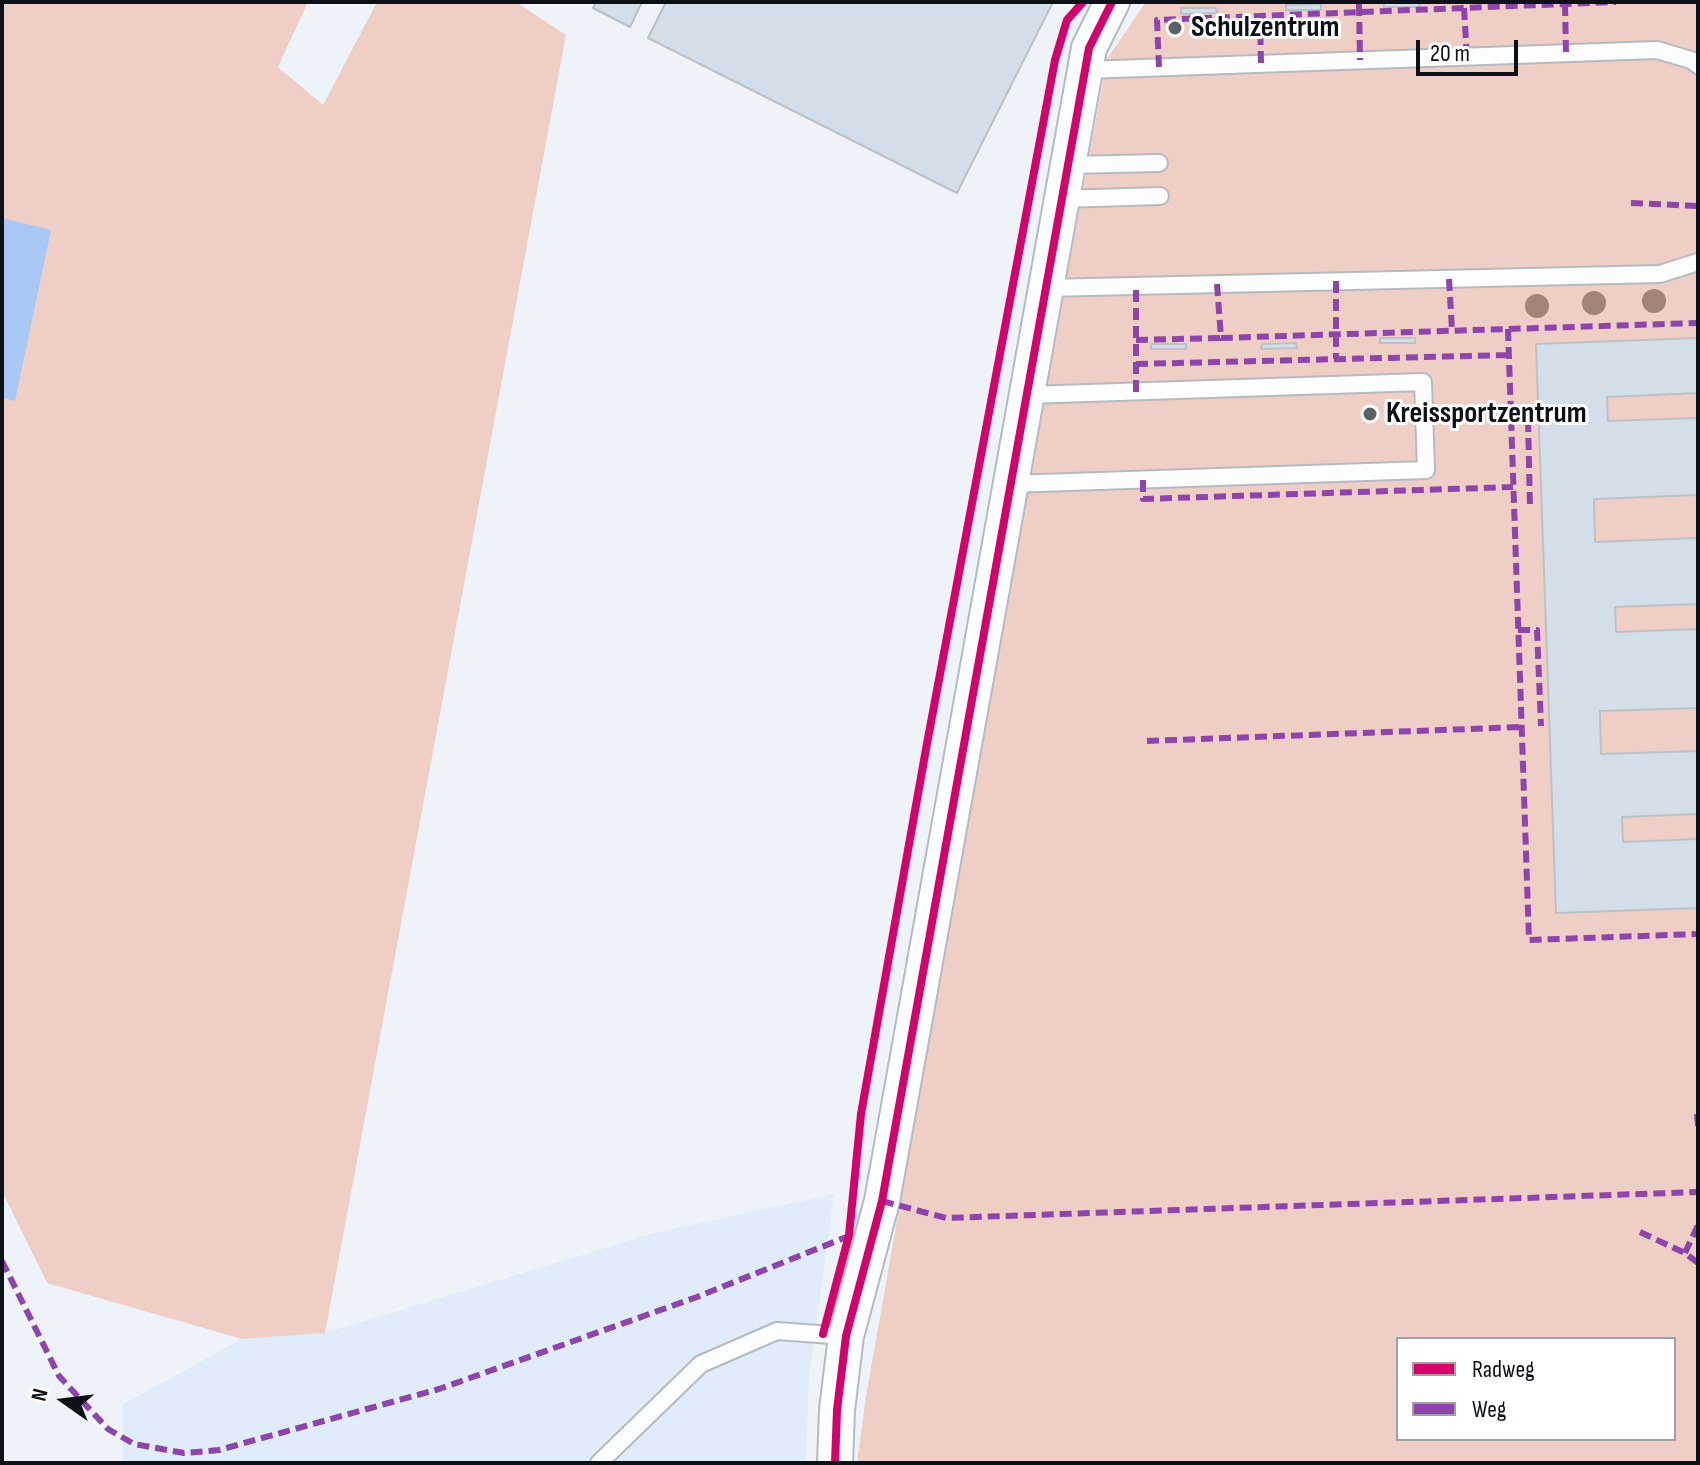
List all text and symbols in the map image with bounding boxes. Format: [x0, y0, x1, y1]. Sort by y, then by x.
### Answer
place label: Schulzentrum [1191, 10, 1339, 46]
marker: Schulzentrum [1166, 19, 1184, 37]
scale bar [1420, 24, 1522, 74]
text: 20 m [1430, 39, 1470, 68]
place label: Kreissportzentrum [1386, 396, 1587, 432]
marker: Kreissportzentrum [1361, 405, 1379, 423]
legend [1396, 1337, 1676, 1441]
text: Radweg [1472, 1355, 1535, 1384]
north arrow [24, 1361, 104, 1441]
text: N [26, 1386, 55, 1404]
text: Weg [1472, 1395, 1506, 1424]

